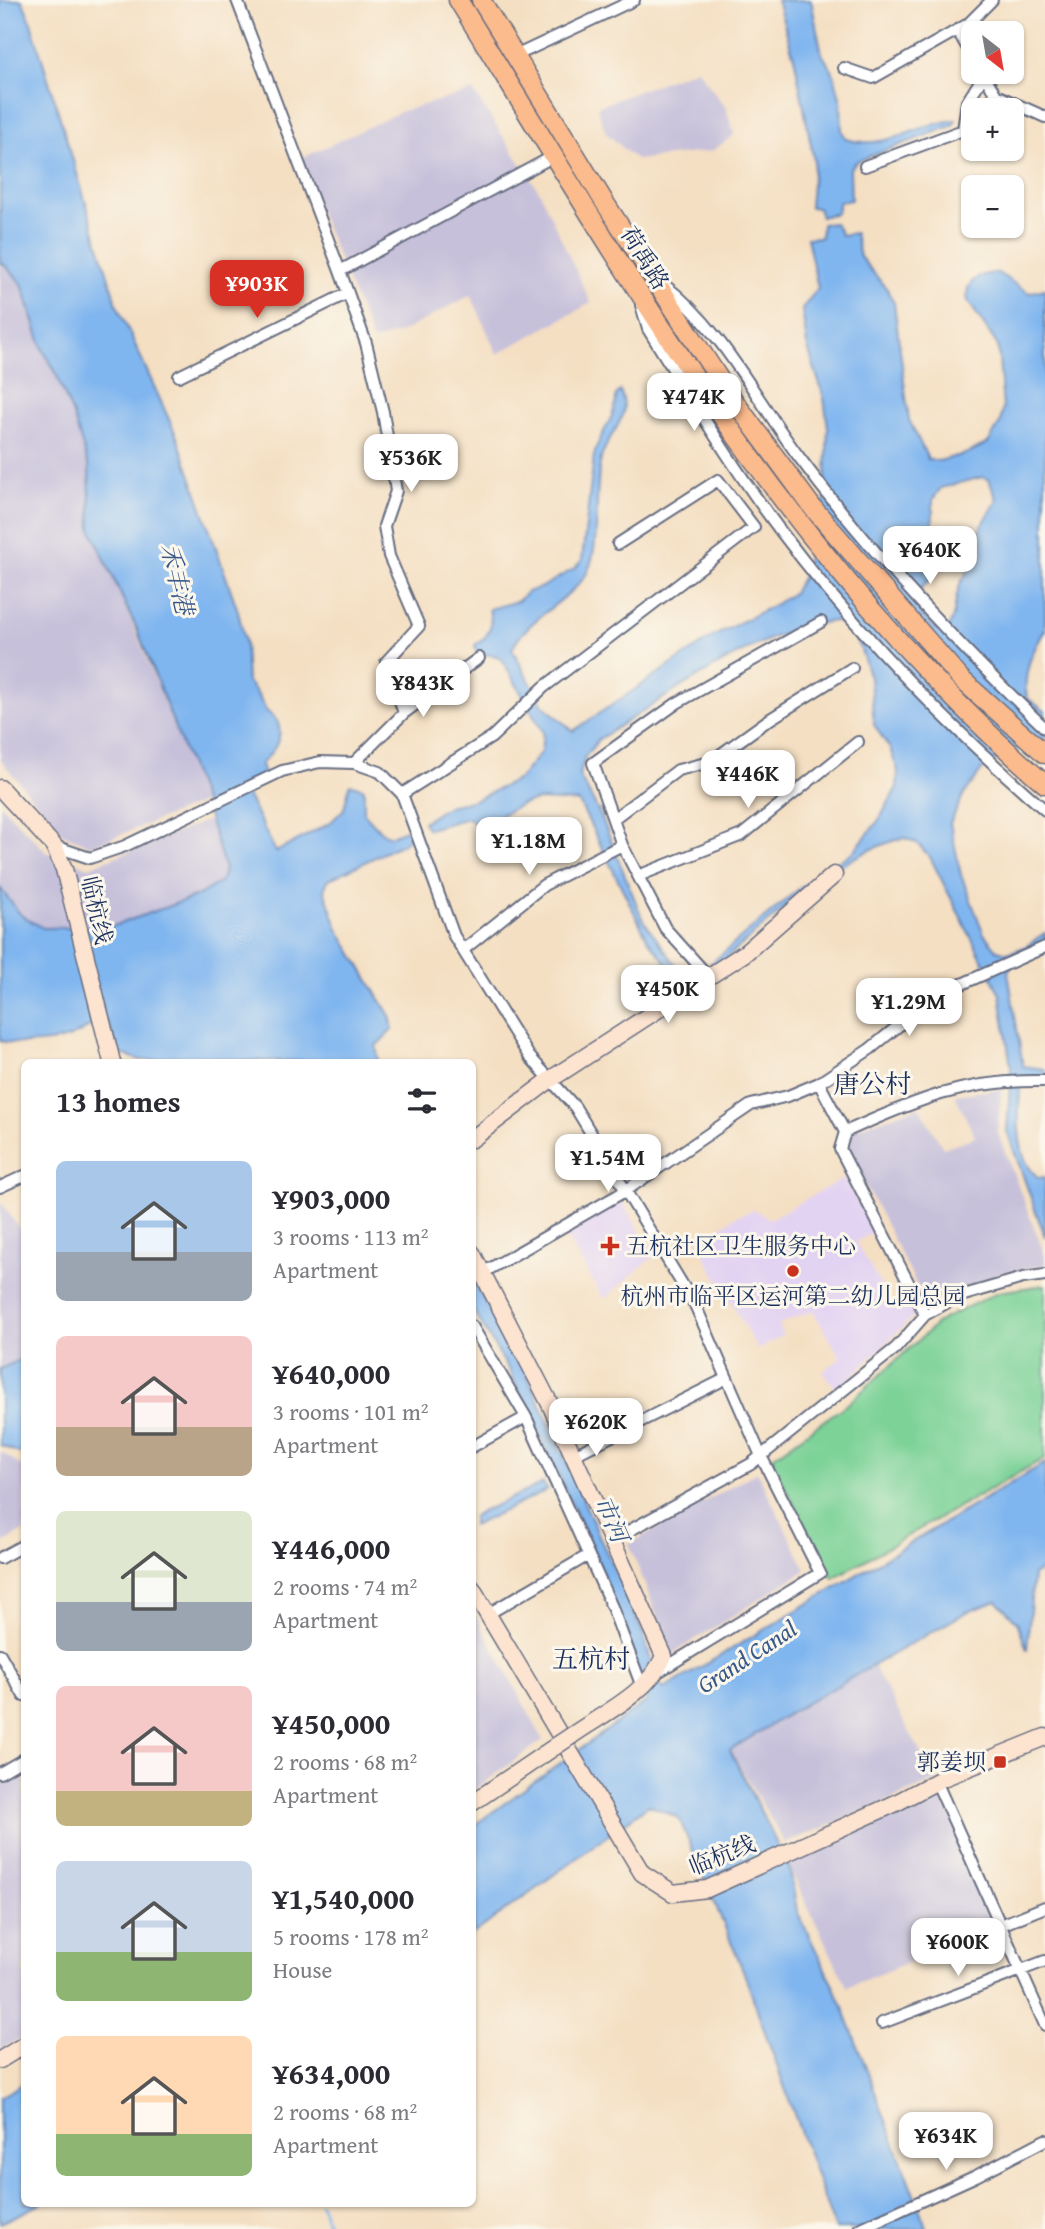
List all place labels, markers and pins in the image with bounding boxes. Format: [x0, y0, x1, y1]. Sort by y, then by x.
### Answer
pin: ¥903K [208, 260, 306, 320]
pin: ¥474K [645, 374, 743, 433]
pin: ¥536K [362, 434, 460, 494]
pin: ¥640K [881, 526, 979, 586]
pin: ¥843K [374, 660, 472, 719]
pin: ¥446K [699, 750, 797, 810]
pin: ¥1.18M [472, 818, 586, 877]
pin: ¥450K [619, 965, 717, 1025]
pin: ¥1.29M [852, 978, 966, 1038]
pin: ¥1.54M [551, 1134, 665, 1194]
place label: 五杭社区卫生服务中心 [626, 1229, 856, 1262]
marker: 五杭社区卫生服务中心 [600, 1236, 620, 1256]
marker: 杭州市临平区运河第二幼儿园总园 [785, 1263, 801, 1279]
place label: 杭州市临平区运河第二幼儿园总园 [621, 1279, 966, 1312]
pin: ¥620K [547, 1398, 645, 1458]
place label: 郭姜坝 [917, 1745, 986, 1778]
marker: 郭姜坝 [992, 1754, 1008, 1770]
pin: ¥600K [909, 1918, 1007, 1978]
pin: ¥634K [897, 2112, 995, 2172]

